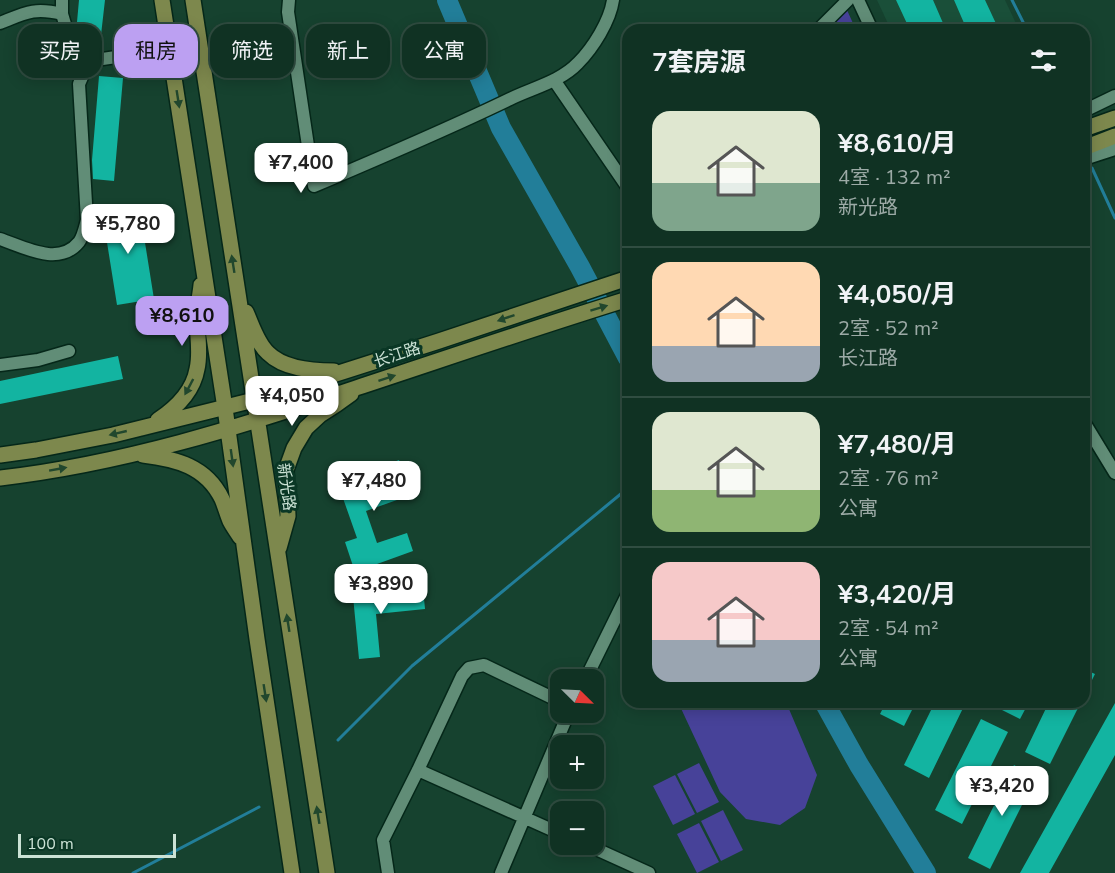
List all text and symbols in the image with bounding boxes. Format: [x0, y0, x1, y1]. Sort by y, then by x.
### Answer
chip: 买房 [18, 24, 102, 78]
chip: 租房 [114, 24, 198, 78]
chip: 筛选 [210, 24, 294, 78]
chip: 新上 [306, 24, 390, 78]
chip: 公寓 [402, 24, 486, 78]
icon: filters [1027, 44, 1060, 77]
text: 7套房源 [652, 45, 746, 80]
one-way arrow [173, 90, 182, 109]
text: ¥8,610/月 [838, 126, 957, 161]
icon: home [700, 135, 772, 207]
pin: ¥7,400 [252, 143, 350, 194]
text: ¥7,400 [269, 149, 333, 176]
text: 4室 · 132 m² [838, 164, 951, 191]
text: 新光路 [838, 194, 898, 221]
pin: ¥5,780 [79, 204, 177, 255]
text: ¥5,780 [96, 210, 160, 237]
one-way arrow [229, 254, 238, 273]
text: ¥4,050/月 [838, 277, 957, 312]
icon: home [700, 286, 772, 358]
pin: ¥8,610 [133, 296, 231, 347]
text: ¥8,610 [150, 302, 214, 329]
one-way arrow [590, 303, 608, 312]
one-way arrow [497, 314, 515, 323]
text: 2室 · 52 m² [838, 315, 939, 342]
street label: 长江路 [371, 337, 423, 373]
text: 长江路 [838, 345, 898, 372]
one-way arrow [378, 372, 396, 382]
pin: ¥4,050 [243, 376, 341, 427]
one-way arrow [185, 378, 195, 396]
text: ¥4,050 [260, 382, 324, 409]
text: ¥7,480/月 [838, 427, 957, 462]
one-way arrow [109, 429, 127, 439]
icon: home [700, 436, 772, 508]
one-way arrow [228, 449, 237, 468]
pin: ¥7,480 [325, 461, 423, 512]
street label: 新光路 [272, 462, 300, 512]
one-way arrow [48, 464, 67, 473]
text: 2室 · 76 m² [838, 465, 939, 492]
text: ¥7,480 [342, 467, 406, 494]
text: 公寓 [838, 495, 878, 522]
pin: ¥3,890 [332, 564, 430, 615]
text: ¥3,890 [349, 570, 413, 597]
text: ¥3,420/月 [838, 577, 957, 612]
icon: home [700, 586, 772, 658]
one-way arrow [283, 613, 292, 632]
text: 2室 · 54 m² [838, 615, 939, 642]
text: 公寓 [838, 645, 878, 672]
north arrow [550, 669, 604, 723]
map controls [550, 669, 604, 855]
one-way arrow [261, 684, 270, 703]
button: + [550, 735, 604, 789]
pin: ¥3,420 [953, 766, 1051, 817]
text: ¥3,420 [970, 772, 1034, 799]
button: − [550, 801, 604, 855]
one-way arrow [313, 806, 322, 825]
scale bar [18, 831, 176, 858]
text: 100 m [27, 833, 74, 855]

